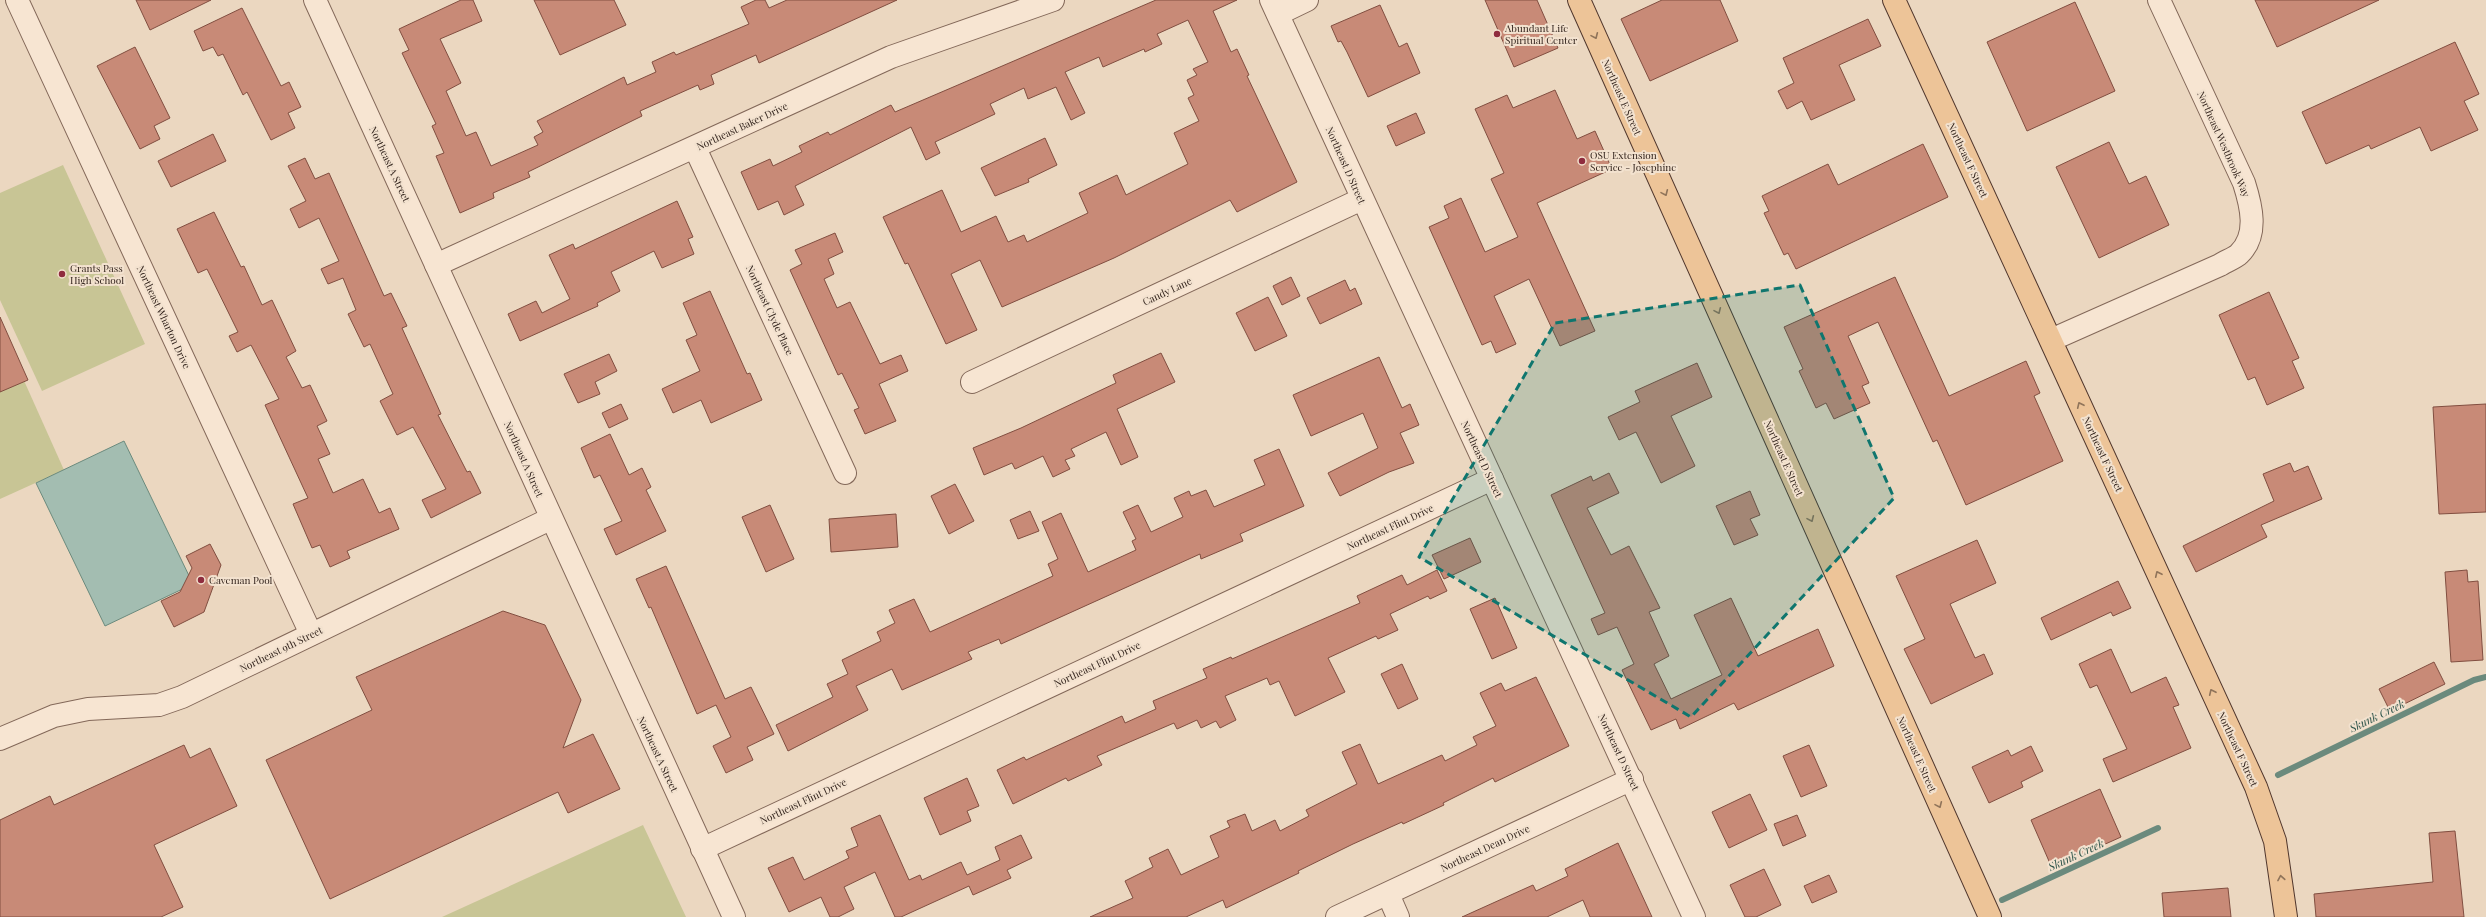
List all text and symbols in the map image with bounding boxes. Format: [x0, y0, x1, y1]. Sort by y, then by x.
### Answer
place label: Abundant Life Spiritual Center [1504, 21, 1578, 47]
marker: Abundant Life Spiritual Center [1492, 29, 1502, 39]
one-way arrow [1590, 32, 1598, 39]
street label: Northeast E Street [1599, 57, 1645, 138]
street label: Northeast Westbrook Way [2194, 89, 2254, 199]
street label: Northeast Baker Drive [694, 99, 790, 153]
street label: Northeast F Street [1944, 120, 1992, 200]
street label: Northeast A Street [366, 124, 414, 204]
street label: Northeast D Street [1323, 124, 1369, 206]
place label: OSU Extension Service - Josephine [1590, 148, 1676, 174]
marker: OSU Extension Service - Josephine [1577, 156, 1587, 166]
one-way arrow [1660, 188, 1668, 196]
place label: Grants Pass High School [70, 261, 124, 287]
street label: Northeast Wharton Drive [134, 263, 194, 371]
street label: Northeast Clyde Place [743, 263, 797, 357]
marker: Grants Pass High School [57, 269, 67, 279]
street label: Candy Lane [1140, 273, 1194, 309]
one-way arrow [1713, 307, 1721, 315]
one-way arrow [2077, 401, 2085, 409]
street label: Northeast F Street [2079, 414, 2127, 494]
street label: Northeast D Street [1458, 418, 1506, 500]
street label: Northeast E Street [1761, 418, 1807, 499]
street label: Northeast A Street [501, 419, 547, 500]
street label: Northeast Flint Drive [1344, 501, 1436, 553]
one-way arrow [1807, 516, 1815, 523]
one-way arrow [2155, 570, 2163, 578]
place label: Caveman Pool [209, 573, 273, 587]
marker: Caveman Pool [196, 575, 206, 585]
street label: Northeast 9th Street [237, 623, 325, 675]
street label: Northeast Flint Drive [1051, 638, 1143, 690]
one-way arrow [2209, 688, 2217, 696]
water label: Skunk Creek [2346, 696, 2407, 736]
street label: Northeast F Street [2214, 709, 2262, 789]
street label: Northeast D Street [1595, 711, 1643, 793]
street label: Northeast A Street [634, 714, 682, 794]
street label: Northeast E Street [1894, 714, 1940, 795]
street label: Northeast Flint Drive [757, 775, 849, 827]
one-way arrow [1935, 801, 1943, 808]
street label: Northeast Dean Drive [1438, 821, 1532, 875]
water label: Skunk Creek [2045, 835, 2106, 874]
one-way arrow [2278, 875, 2286, 881]

